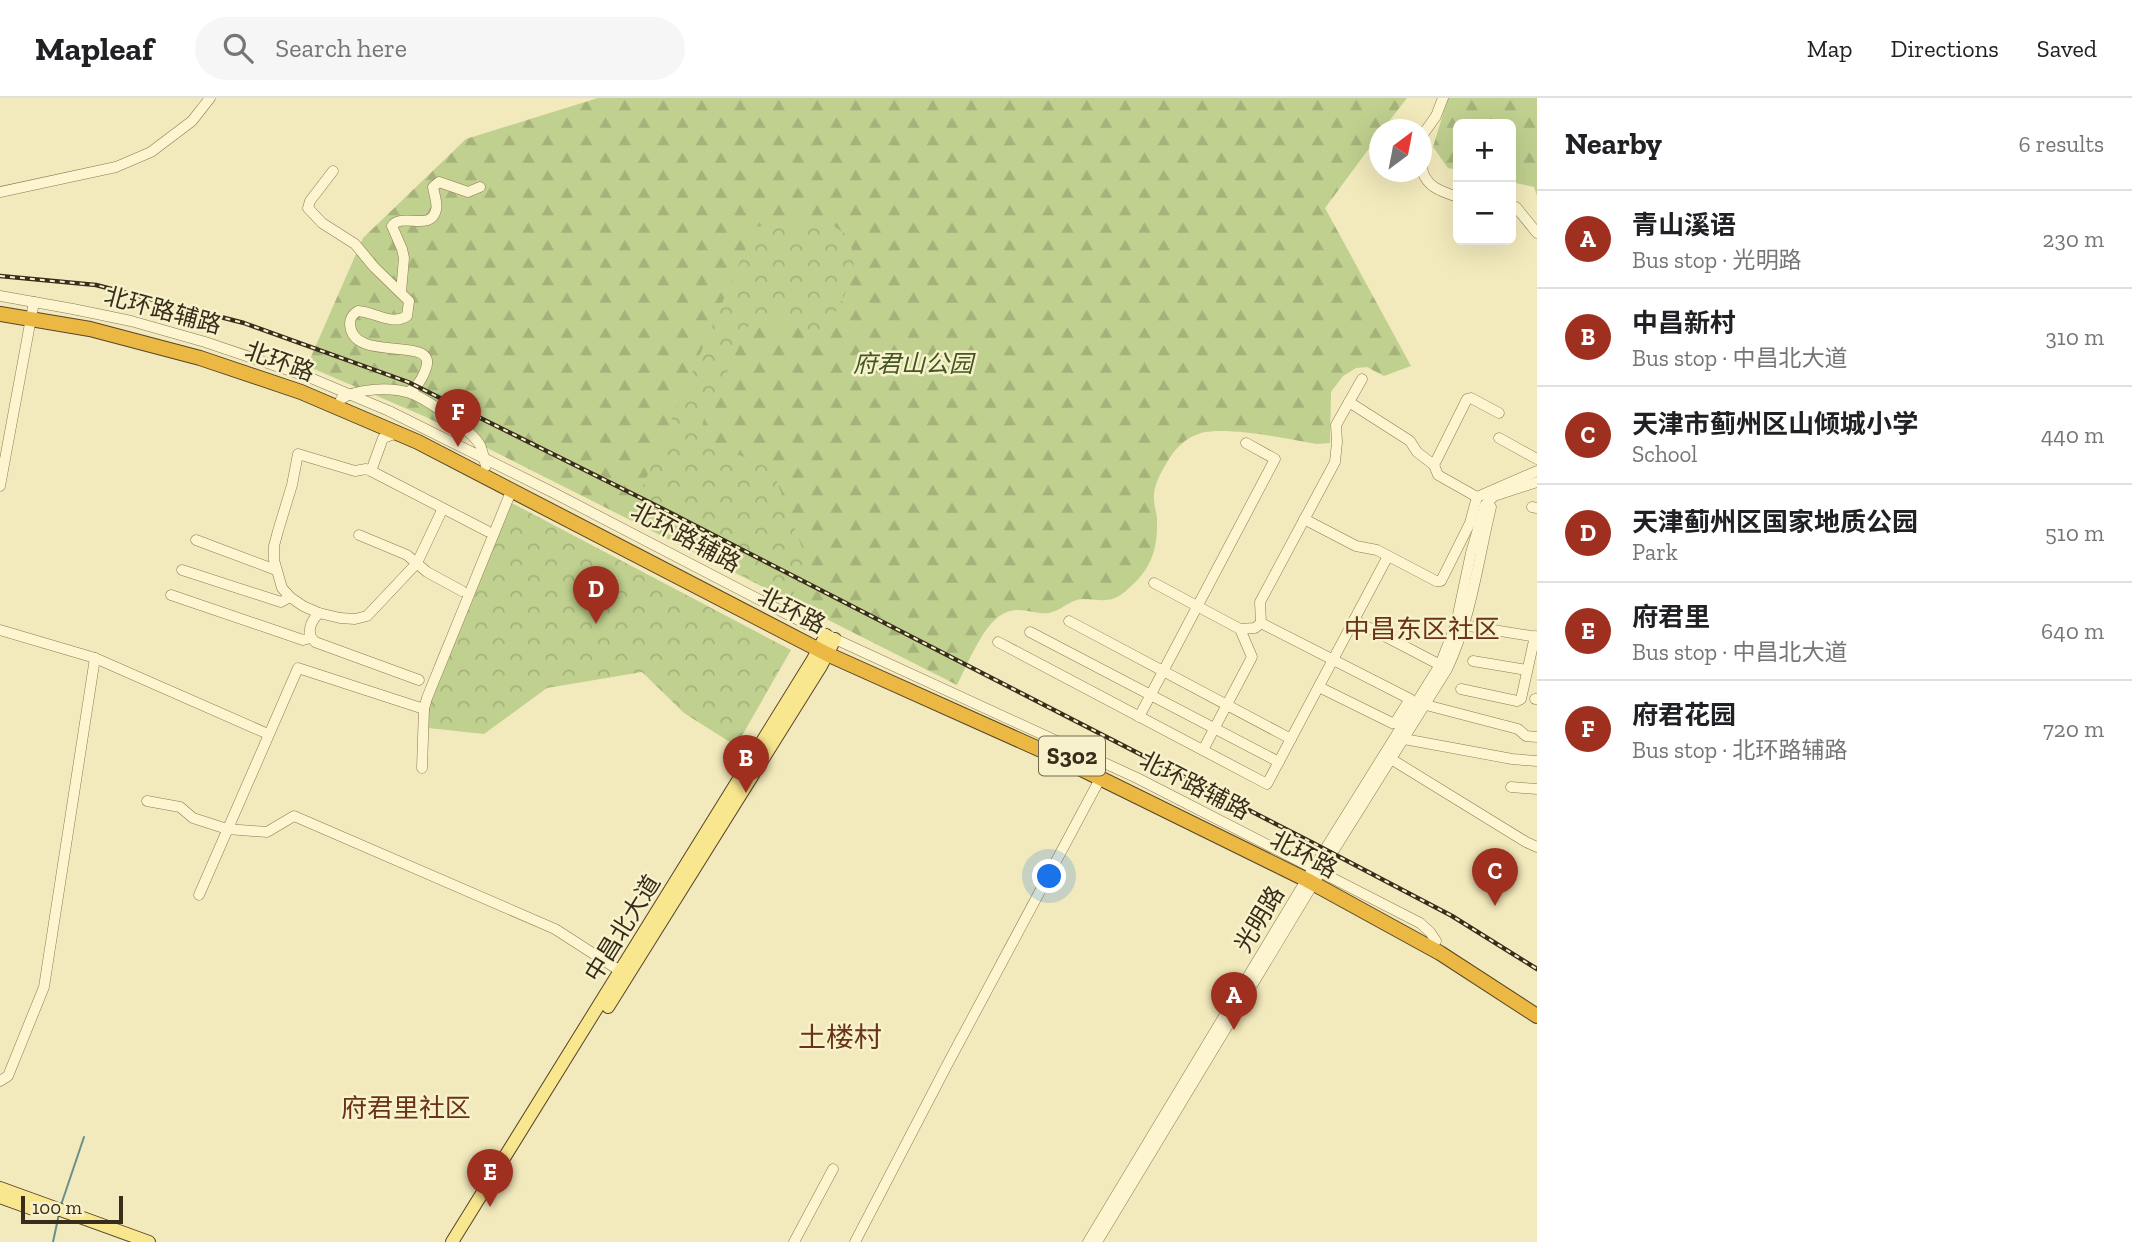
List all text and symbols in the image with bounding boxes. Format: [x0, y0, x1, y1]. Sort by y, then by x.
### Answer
search box [195, 17, 685, 80]
text: Mapleaf [35, 29, 153, 68]
icon: search [219, 29, 257, 67]
text: Search here [275, 32, 407, 64]
text: Map [1807, 34, 1853, 63]
text: Directions [1891, 34, 1999, 63]
text: Saved [2037, 34, 2097, 63]
north arrow [1369, 119, 1432, 182]
map controls [1453, 119, 1516, 245]
button: + [1453, 119, 1516, 182]
text: Nearby [1565, 126, 1662, 162]
text: 6 results [2018, 130, 2104, 158]
button: − [1453, 182, 1516, 245]
text: 青山溪语 [1632, 209, 1736, 241]
text: A [1580, 225, 1596, 253]
text: 230 m [2043, 225, 2104, 253]
text: Bus stop · 光明路 [1632, 246, 1802, 274]
street label: 北环路辅路 [101, 280, 225, 340]
text: 中昌新村 [1632, 307, 1736, 339]
text: B [1581, 323, 1595, 351]
text: 310 m [2046, 323, 2104, 351]
street label: 北环路 [241, 335, 319, 387]
text: Bus stop · 中昌北大道 [1632, 344, 1848, 372]
park label: 府君山公园 [853, 349, 976, 378]
pin: F [435, 389, 481, 447]
text: 天津市蓟州区山倾城小学 [1632, 408, 1918, 440]
text: C [1581, 421, 1595, 449]
text: 440 m [2041, 421, 2104, 449]
text: School [1632, 440, 1697, 468]
street label: 北环路辅路 [626, 496, 746, 578]
text: 天津蓟州区国家地质公园 [1632, 506, 1918, 538]
text: D [1580, 519, 1596, 547]
text: 510 m [2045, 519, 2104, 547]
text: Park [1632, 538, 1678, 566]
pin: D [573, 566, 619, 624]
street label: 北环路 [753, 581, 831, 639]
text: 府君里 [1632, 601, 1710, 633]
district label: 中昌东区社区 [1344, 613, 1500, 645]
text: E [1581, 617, 1595, 645]
text: 640 m [2041, 617, 2104, 645]
text: Bus stop · 中昌北大道 [1632, 638, 1848, 666]
text: 府君花园 [1632, 699, 1736, 731]
text: F [1581, 715, 1595, 743]
text: 720 m [2043, 715, 2104, 743]
pin: B [723, 735, 769, 793]
road number: S302 [1039, 736, 1105, 776]
text: Bus stop · 北环路辅路 [1632, 736, 1848, 764]
street label: 北环路辅路 [1135, 745, 1255, 825]
street label: 北环路 [1265, 824, 1343, 884]
pin: C [1472, 848, 1518, 906]
your location [1032, 859, 1066, 893]
street label: 中昌北大道 [578, 869, 666, 987]
street label: 光明路 [1228, 881, 1290, 957]
pin: A [1211, 972, 1257, 1030]
district label: 土楼村 [798, 1021, 882, 1054]
district label: 府君里社区 [341, 1092, 471, 1124]
pin: E [467, 1149, 513, 1207]
scale bar [21, 1193, 122, 1225]
text: 100 m [32, 1196, 82, 1219]

